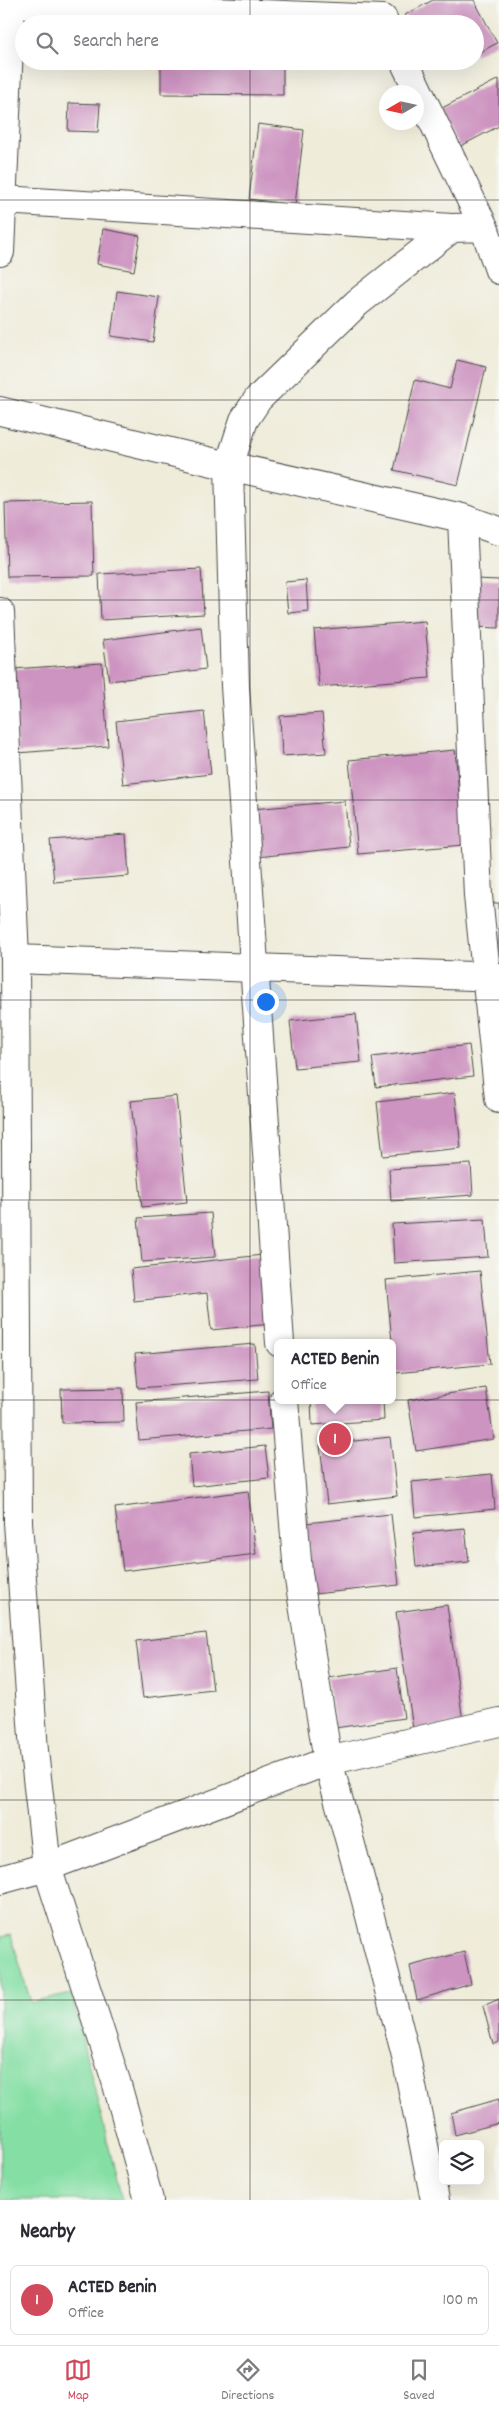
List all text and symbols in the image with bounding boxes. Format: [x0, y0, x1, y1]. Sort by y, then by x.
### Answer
search box [15, 15, 484, 70]
icon: search [33, 29, 61, 57]
text: Search here [73, 29, 159, 56]
north arrow [379, 85, 424, 130]
your location [253, 989, 279, 1015]
popup [274, 1339, 396, 1404]
text: ACTED Benin [291, 1347, 379, 1374]
text: Office [291, 1374, 327, 1397]
pin: 1 [319, 1420, 351, 1458]
map controls [439, 2140, 484, 2185]
button: layers [439, 2140, 484, 2185]
text: Nearby [20, 2218, 75, 2248]
text: ACTED Benin [68, 2275, 157, 2302]
text: 1 [35, 2289, 39, 2312]
text: 100 m [442, 2289, 478, 2312]
text: Office [68, 2302, 104, 2325]
tab: Map [64, 2356, 92, 2406]
tab: Directions [221, 2356, 274, 2406]
tab: Saved [403, 2356, 435, 2406]

